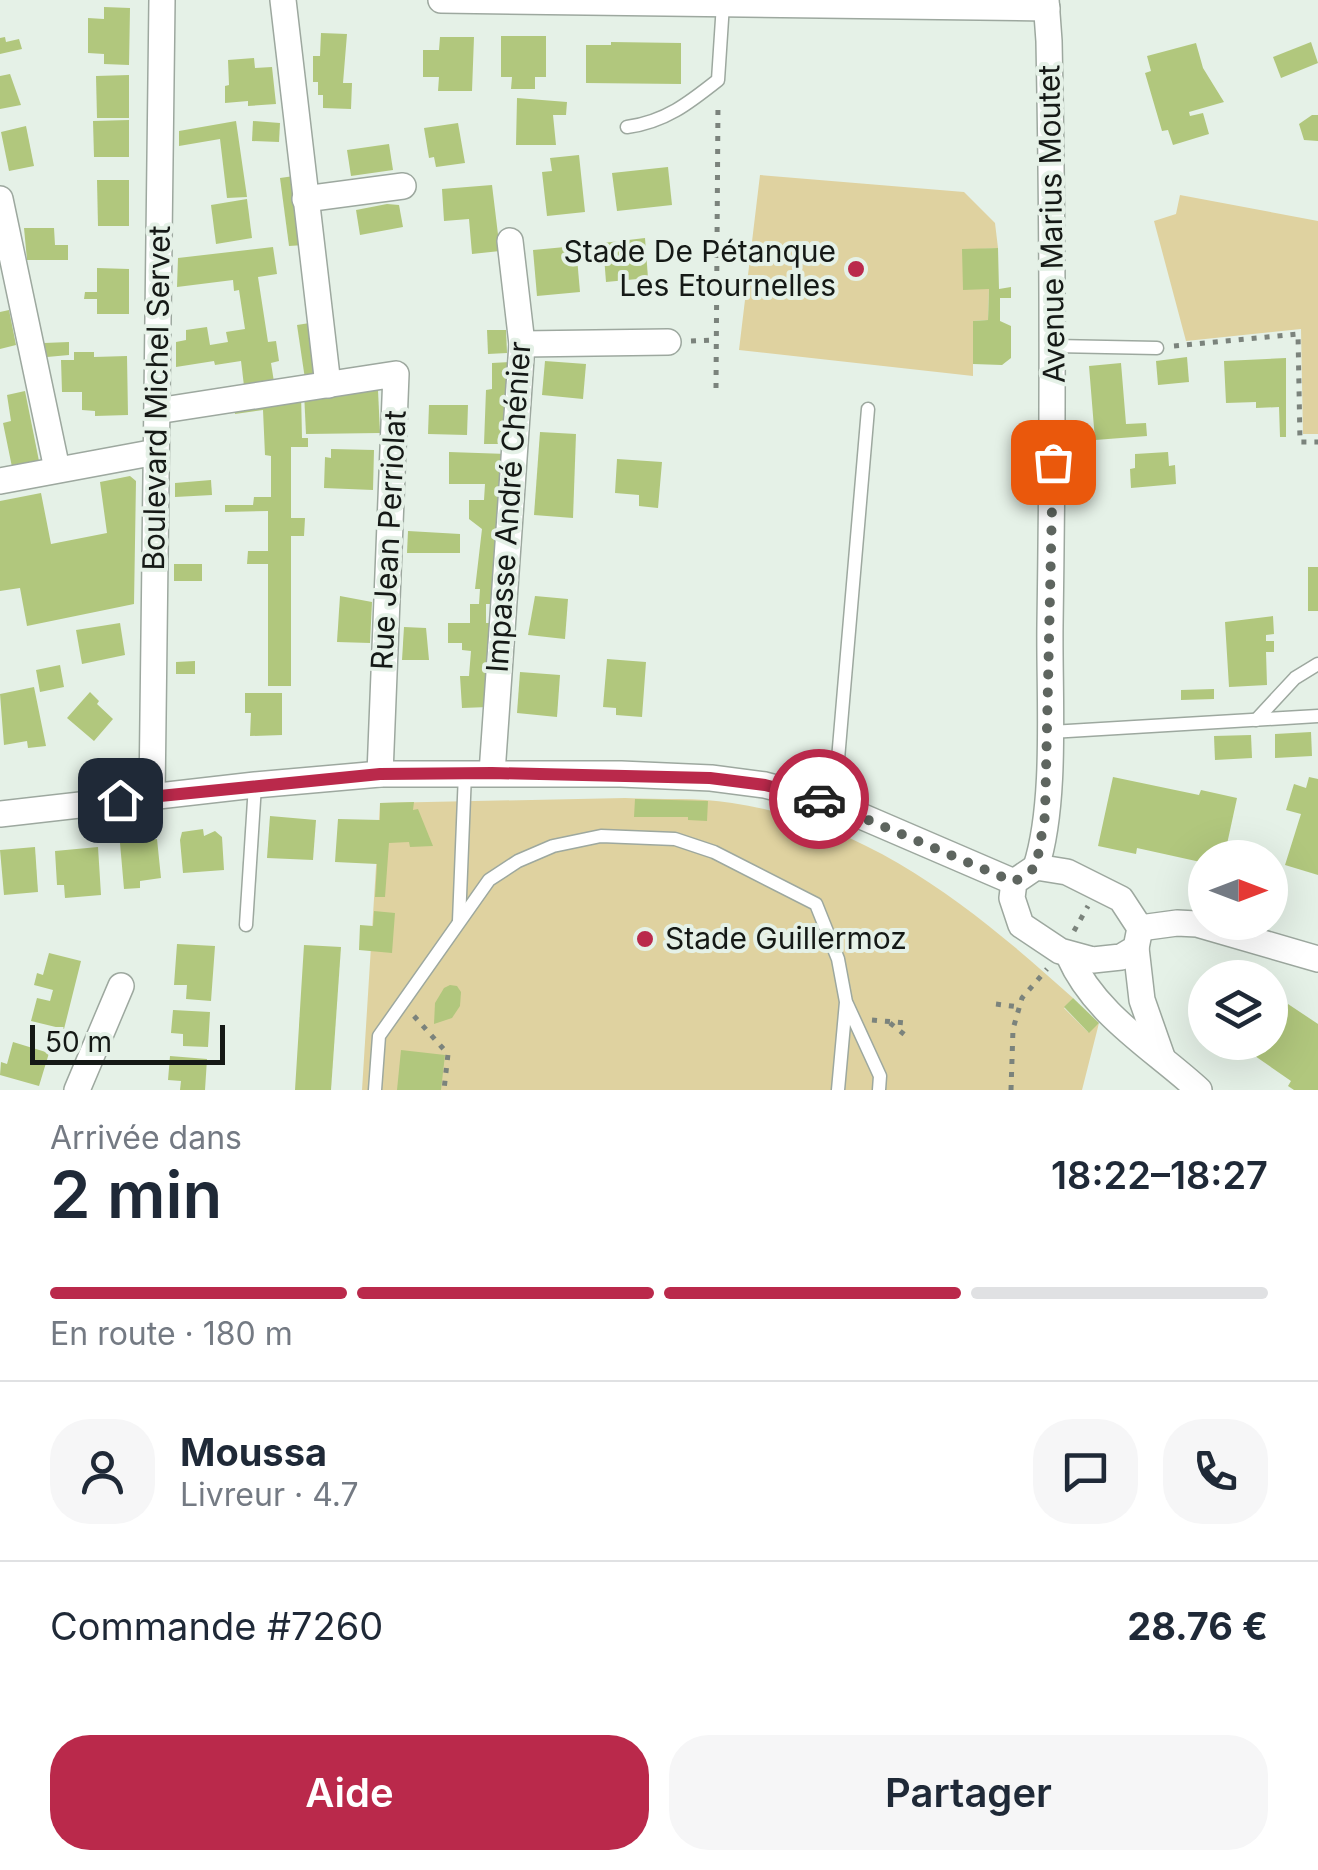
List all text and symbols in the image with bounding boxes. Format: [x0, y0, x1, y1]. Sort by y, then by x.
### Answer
street label: Avenue Marius Moutet [1030, 64, 1072, 384]
street label: Boulevard Michel Servet [135, 225, 177, 571]
place label: Stade De Pétanque Les Etournelles [563, 233, 836, 303]
marker: Stade De Pétanque Les Etournelles [845, 258, 867, 280]
street label: Impasse André Chénier [478, 340, 538, 674]
street label: Rue Jean Perriolat [363, 409, 413, 671]
pin [1011, 420, 1096, 505]
icon: bag [1026, 435, 1081, 490]
courier [769, 749, 869, 849]
pin [78, 758, 163, 843]
icon: car [792, 772, 847, 827]
icon: home [93, 773, 148, 828]
north arrow [1188, 840, 1288, 940]
map controls [1188, 840, 1288, 1060]
place label: Stade Guillermoz [665, 920, 907, 956]
marker: Stade Guillermoz [634, 928, 656, 950]
button: layers [1188, 960, 1288, 1060]
scale bar [30, 1020, 225, 1064]
text: 50 m [45, 1025, 112, 1059]
text: Arrivée dans [50, 1118, 242, 1157]
text: 18:22–18:27 [1051, 1152, 1268, 1198]
text: 2 min [50, 1155, 222, 1234]
text: En route · 180 m [50, 1314, 293, 1353]
button: person [50, 1419, 155, 1524]
button: chat [1033, 1419, 1138, 1524]
button: phone [1163, 1419, 1268, 1524]
text: Moussa [180, 1429, 327, 1475]
text: Livreur · 4.7 [180, 1475, 359, 1514]
text: Commande #7260 [50, 1603, 383, 1649]
text: 28.76 € [1127, 1603, 1268, 1649]
button: Aide [50, 1735, 649, 1850]
button: Partager [669, 1735, 1268, 1850]

